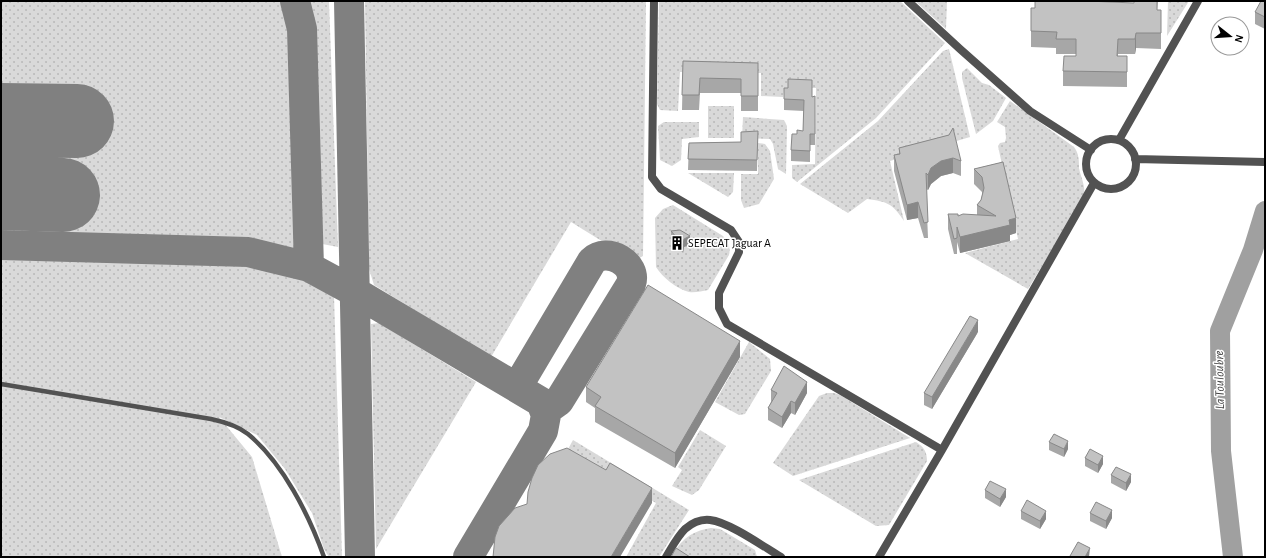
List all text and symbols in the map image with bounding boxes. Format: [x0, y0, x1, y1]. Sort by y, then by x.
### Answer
north arrow [1210, 16, 1250, 56]
text: N [1233, 34, 1245, 44]
building icon: SEPECAT Jaguar A [669, 235, 685, 251]
place label: SEPECAT Jaguar A [688, 237, 771, 249]
water label: La Touloubre [1213, 350, 1227, 410]

